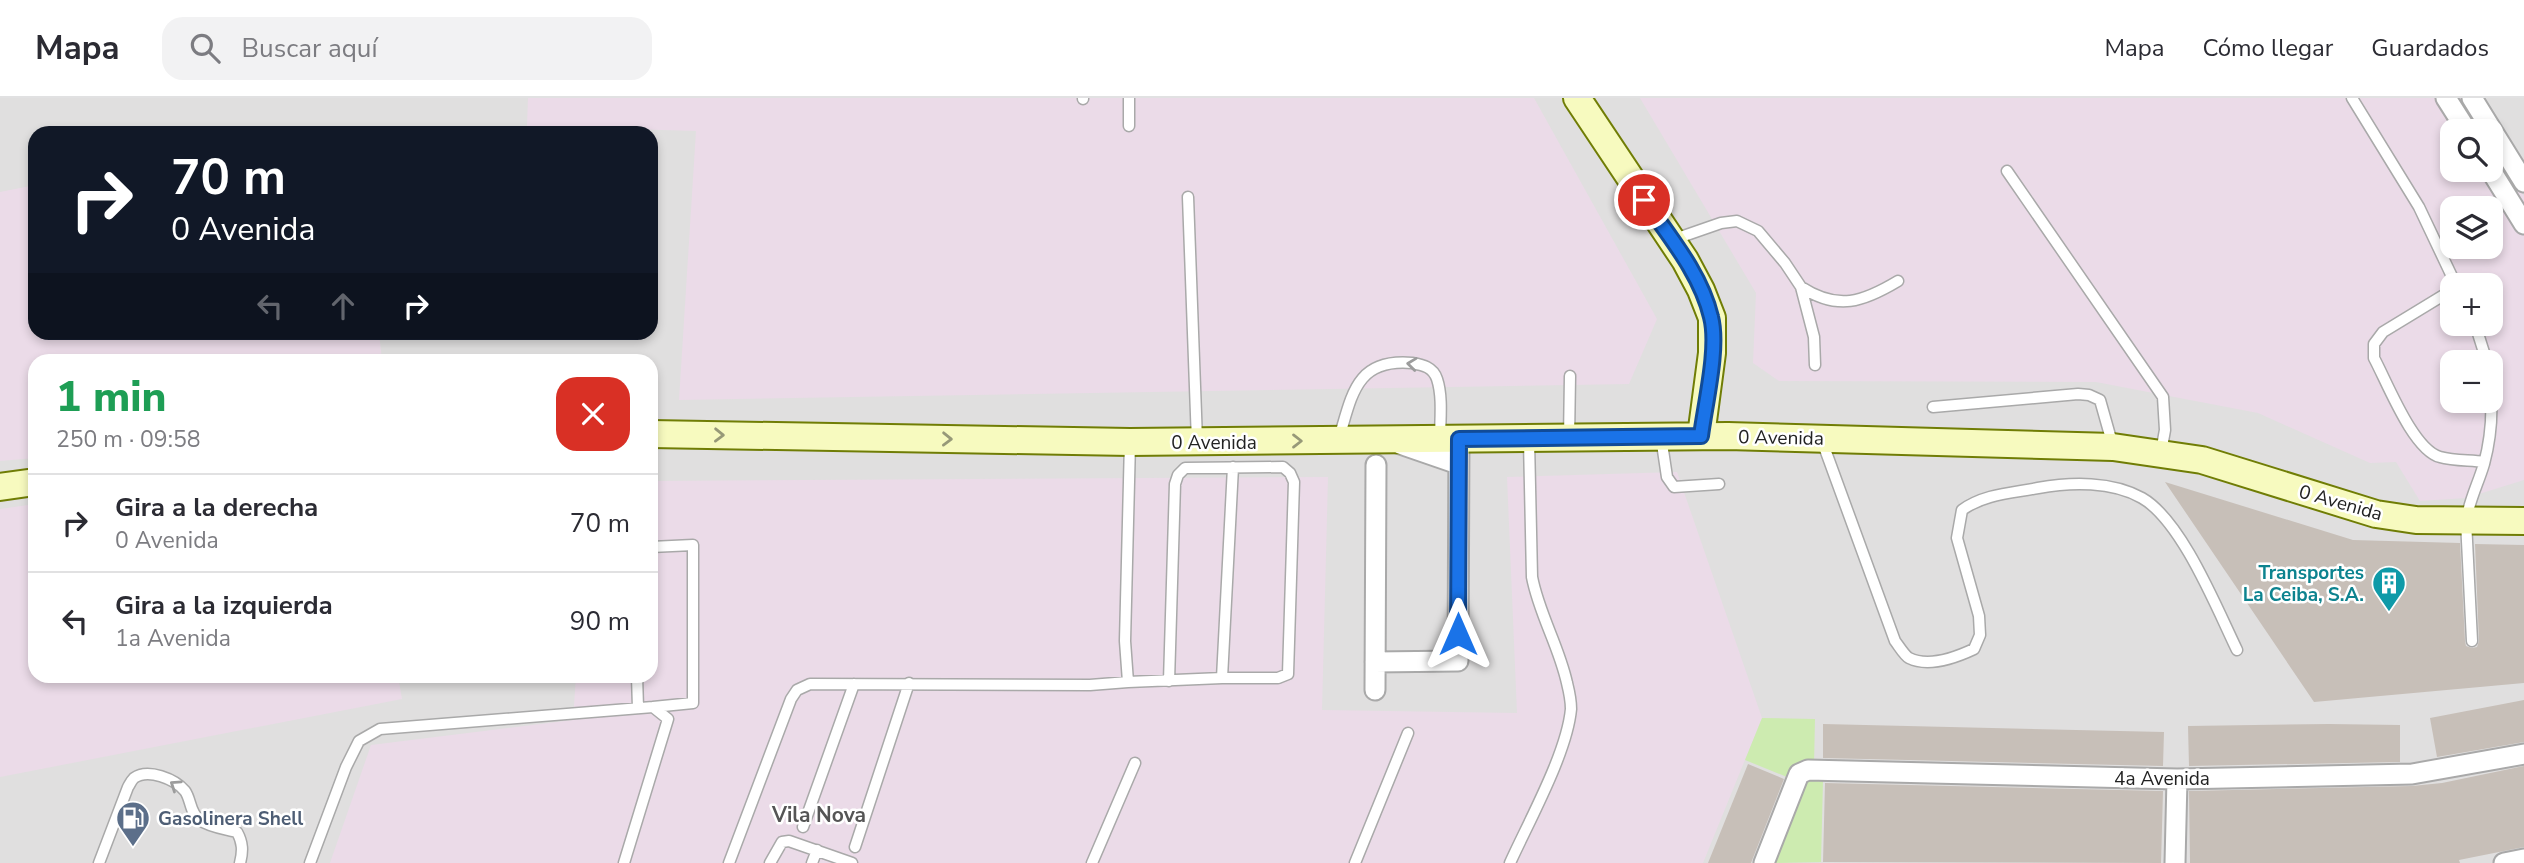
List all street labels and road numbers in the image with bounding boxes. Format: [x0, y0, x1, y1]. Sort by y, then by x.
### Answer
street label: 0 Avenida [1738, 424, 1824, 452]
street label: 0 Avenida [1171, 430, 1257, 456]
street label: 0 Avenida [2296, 479, 2386, 527]
street label: 4a Avenida [2114, 766, 2210, 792]

